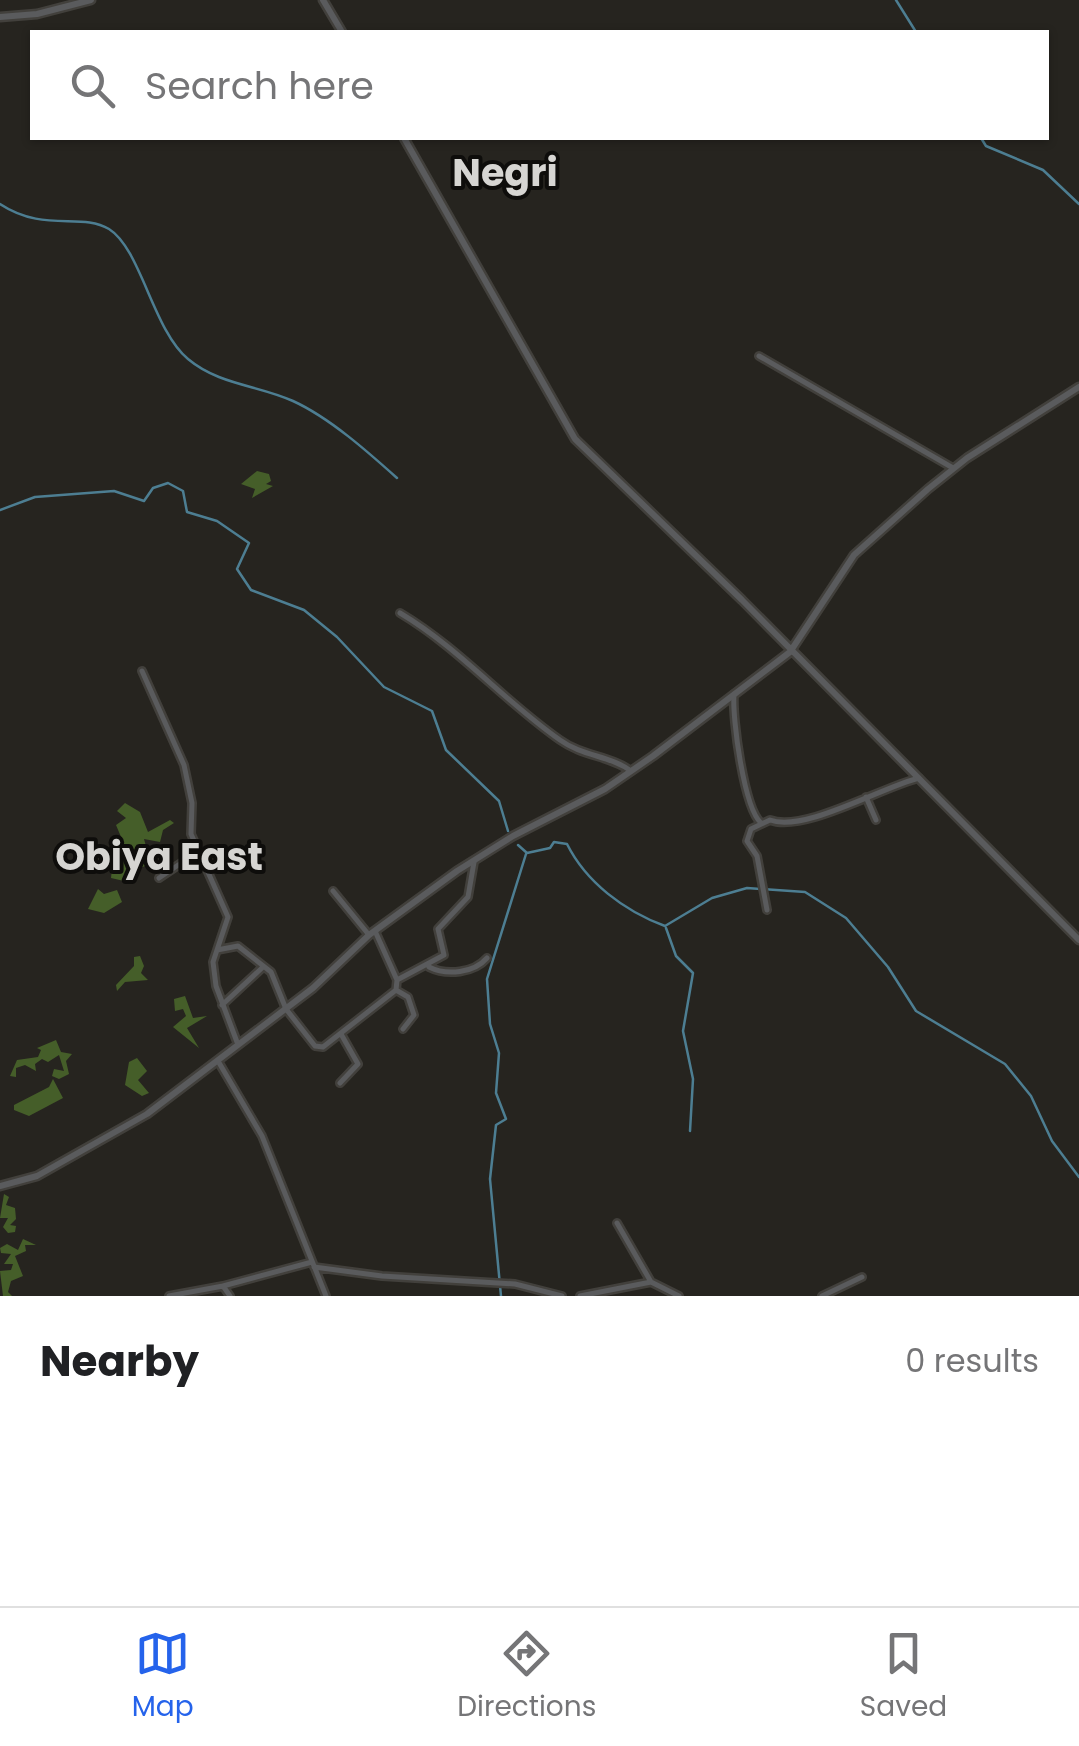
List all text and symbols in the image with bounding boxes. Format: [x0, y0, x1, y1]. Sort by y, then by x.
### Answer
search box [30, 30, 1049, 140]
icon: search [65, 58, 120, 113]
text: Search here [145, 59, 374, 112]
district label: Negri [452, 146, 558, 199]
district label: Obiya East [55, 830, 263, 883]
text: Nearby [40, 1332, 199, 1391]
text: 0 results [905, 1338, 1039, 1383]
tab: Map [132, 1626, 194, 1728]
tab: Directions [457, 1626, 596, 1728]
tab: Saved [860, 1626, 947, 1728]

